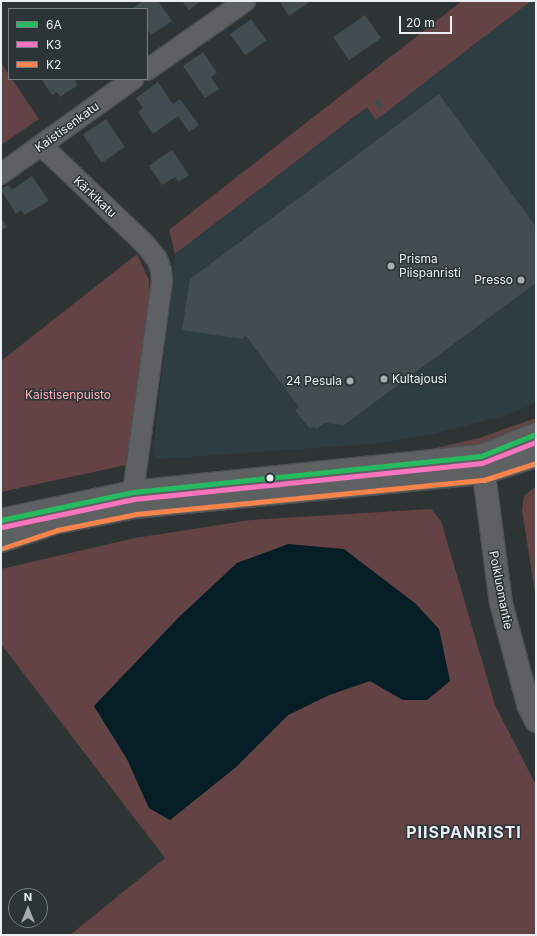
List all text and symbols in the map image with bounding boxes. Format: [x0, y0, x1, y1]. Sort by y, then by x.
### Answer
legend [8, 8, 148, 80]
scale bar [401, 8, 454, 34]
text: 20 m [406, 15, 435, 30]
text: 6A [46, 17, 62, 32]
text: K3 [46, 37, 61, 52]
text: K2 [46, 57, 61, 72]
street label: Kaistisenkatu [32, 99, 102, 155]
street label: Kärkikatu [71, 174, 119, 220]
place label: Prisma Piispanristi [399, 252, 461, 280]
marker: Prisma Piispanristi [386, 261, 396, 271]
place label: Presso [474, 273, 513, 287]
marker: Presso [516, 275, 526, 285]
place label: Kultajousi [392, 372, 447, 386]
place label: 24 Pesula [286, 374, 342, 388]
marker: Kultajousi [379, 374, 389, 384]
marker: 24 Pesula [345, 376, 355, 386]
park label: Kaistisenpuisto [25, 388, 111, 402]
unlabelled marker [265, 473, 275, 483]
street label: Poikluomantie [486, 550, 516, 630]
district label: PIISPANRISTI [406, 822, 522, 842]
north arrow [8, 888, 48, 928]
text: N [24, 890, 32, 904]

